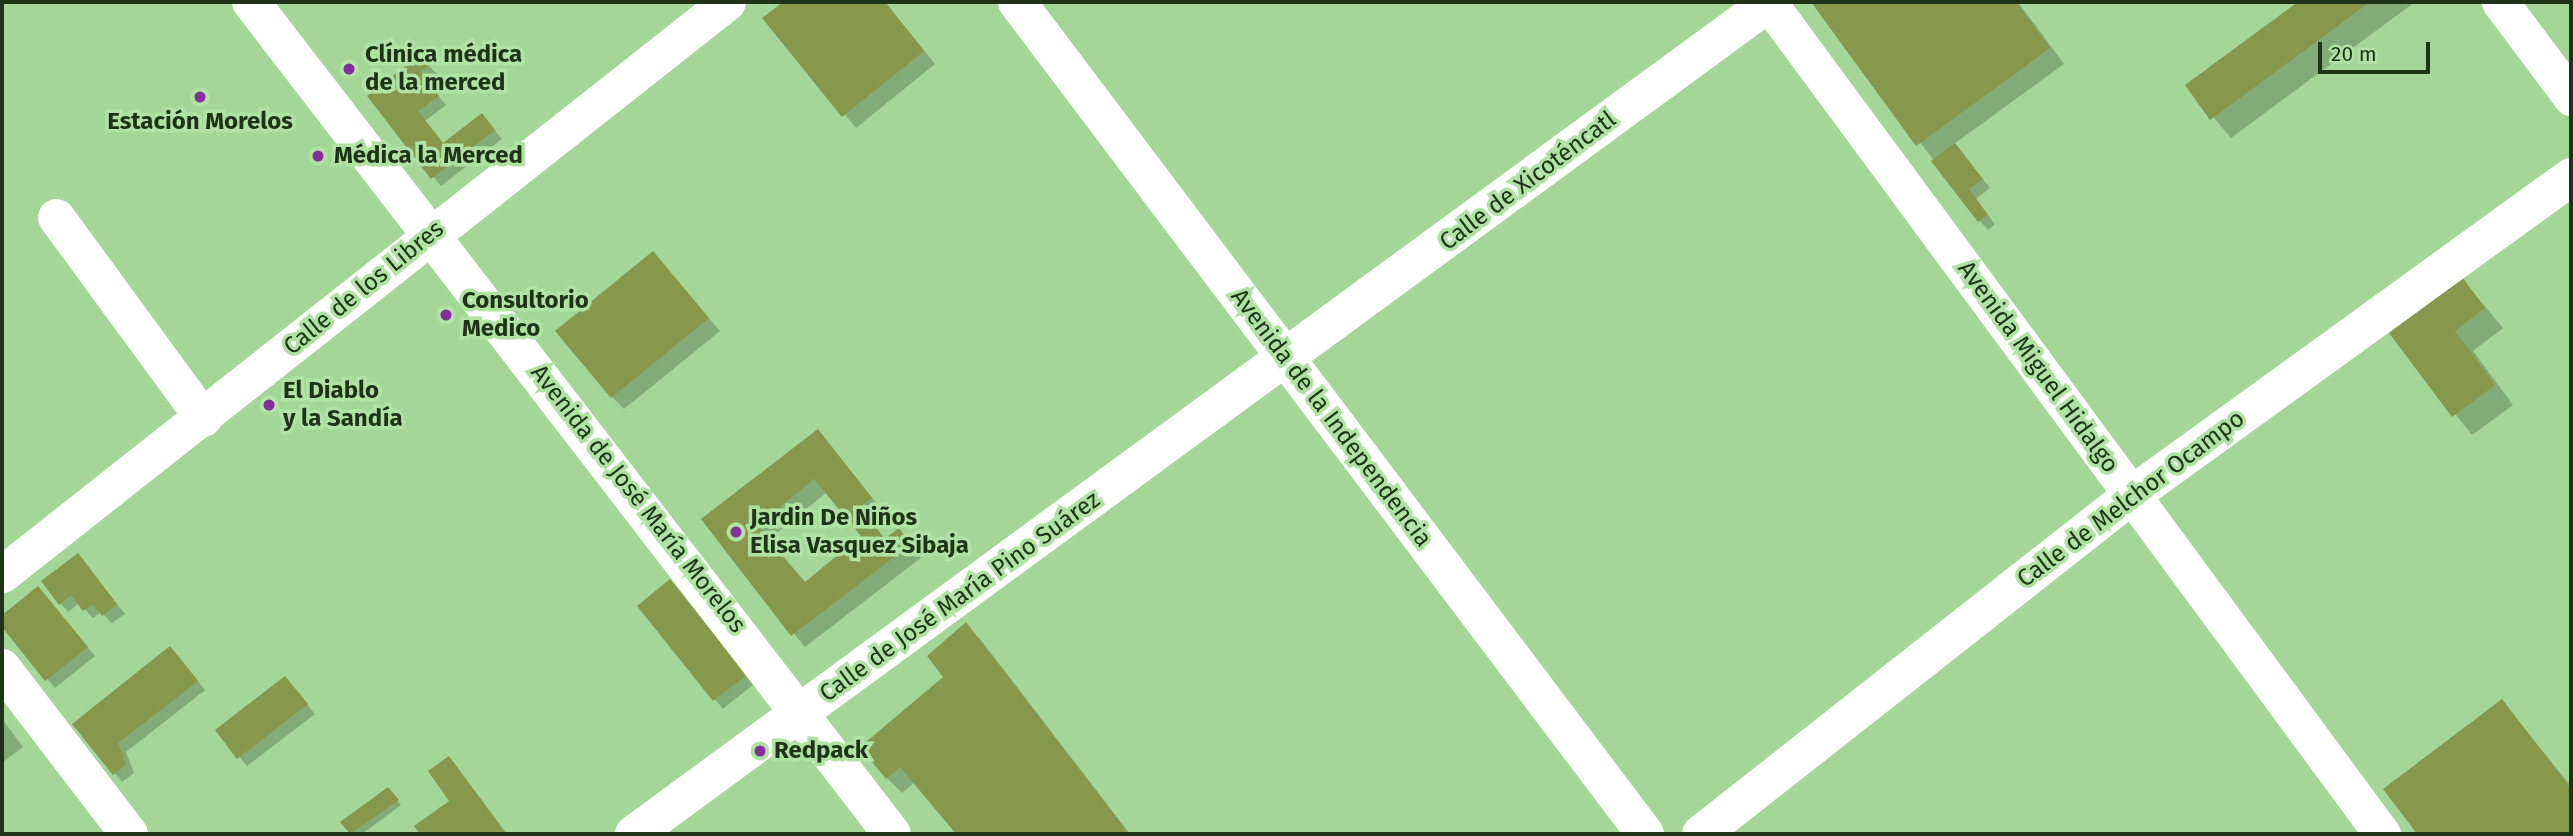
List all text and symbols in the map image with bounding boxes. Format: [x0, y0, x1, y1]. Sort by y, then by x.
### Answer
scale bar [2321, 28, 2433, 72]
place label: Clínica médica de la merced [365, 41, 522, 97]
text: 20 m [2331, 41, 2377, 67]
marker: Clínica médica de la merced [339, 59, 359, 79]
marker: Estación Morelos [192, 89, 208, 105]
street label: Calle de Xicoténcatl [1434, 105, 1622, 257]
place label: Estación Morelos [107, 108, 293, 136]
place label: Médica la Merced [334, 142, 523, 170]
marker: Médica la Merced [308, 146, 328, 166]
street label: Calle de los Libres [278, 215, 450, 361]
street label: Avenida Miguel Hidalgo [1952, 256, 2124, 478]
street label: Avenida de la Independencia [1224, 283, 1438, 553]
place label: Consultorio Medico [462, 287, 589, 343]
marker: Consultorio Medico [436, 305, 456, 325]
street label: Avenida de José María Morelos [524, 359, 752, 639]
place label: El Diablo y la Sandía [283, 377, 403, 433]
marker: El Diablo y la Sandía [261, 397, 277, 413]
street label: Calle de Melchor Ocampo [2012, 404, 2250, 594]
street label: Calle de José María Pino Suárez [814, 486, 1106, 708]
place label: Jardin De Niños Elisa Vasquez Sibaja [750, 504, 969, 560]
marker: Jardin De Niños Elisa Vasquez Sibaja [728, 524, 744, 540]
place label: Redpack [774, 737, 868, 765]
marker: Redpack [752, 743, 768, 759]

